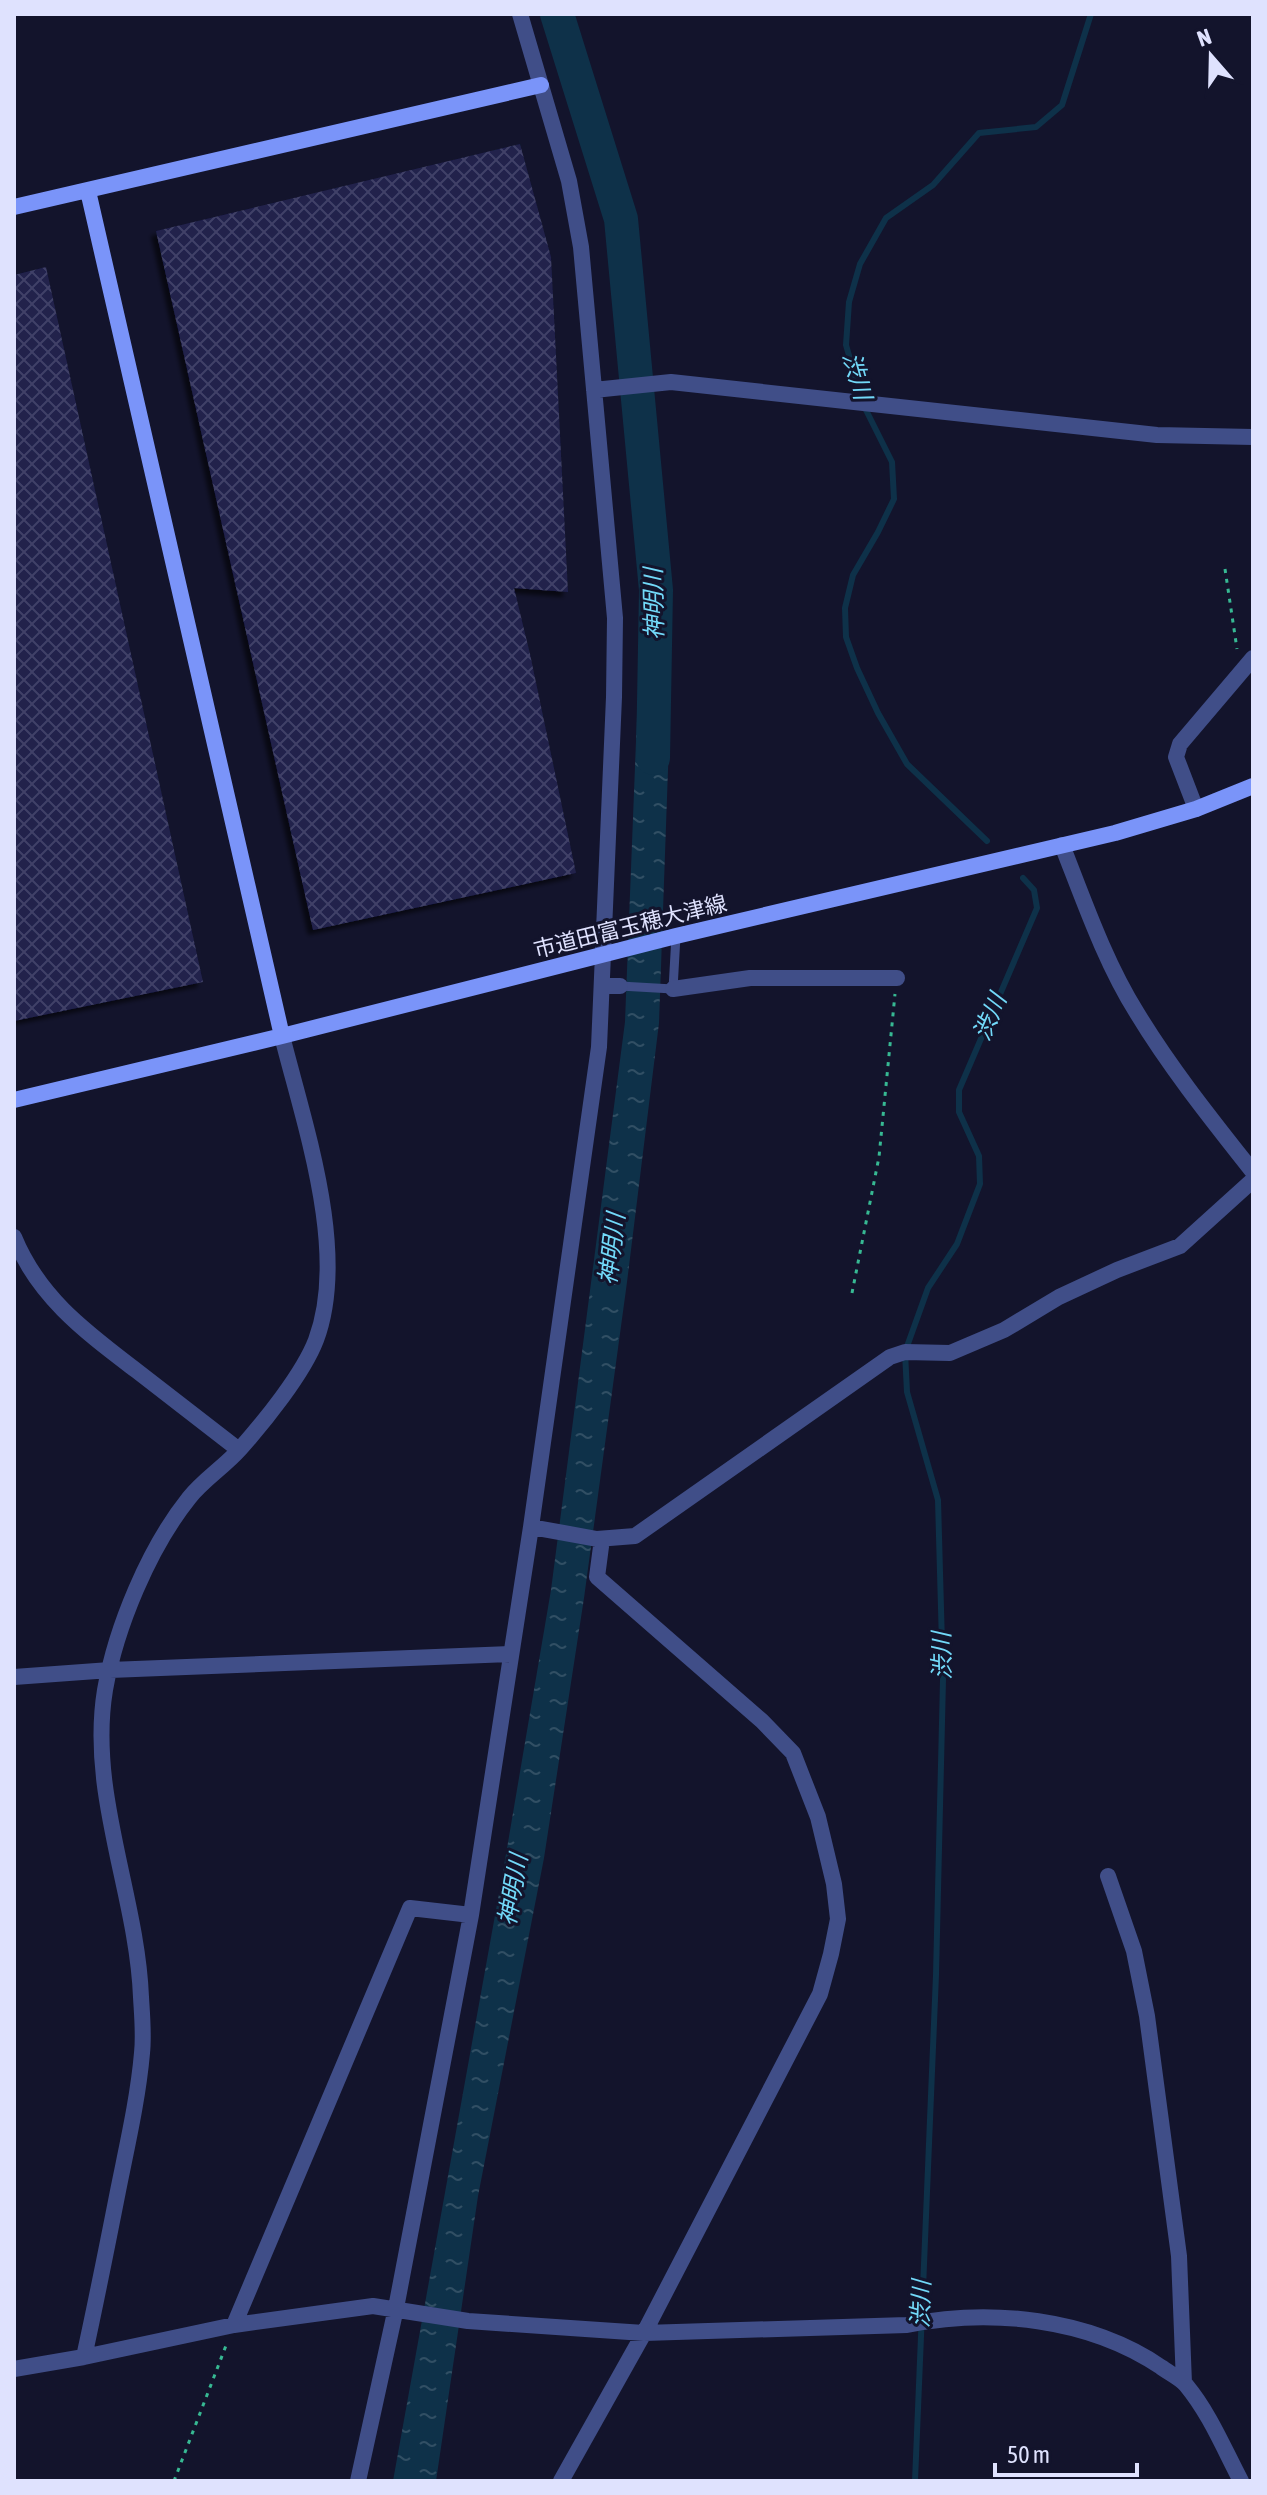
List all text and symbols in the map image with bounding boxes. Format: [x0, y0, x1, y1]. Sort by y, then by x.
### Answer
north arrow [1171, 16, 1251, 96]
text: N [1194, 23, 1215, 52]
water label: 渋川 [838, 349, 878, 406]
water label: 神明川 [639, 565, 668, 640]
street label: 市道田富玉穂大津線 [531, 889, 729, 963]
water label: 渋川 [968, 987, 1013, 1044]
water label: 神明川 [594, 1209, 630, 1286]
water label: 渋川 [928, 1629, 955, 1680]
water label: 神明川 [493, 1849, 533, 1928]
water label: 渋川 [906, 2277, 935, 2328]
scale bar [995, 2427, 1137, 2477]
text: 50 m [1007, 2441, 1050, 2468]

